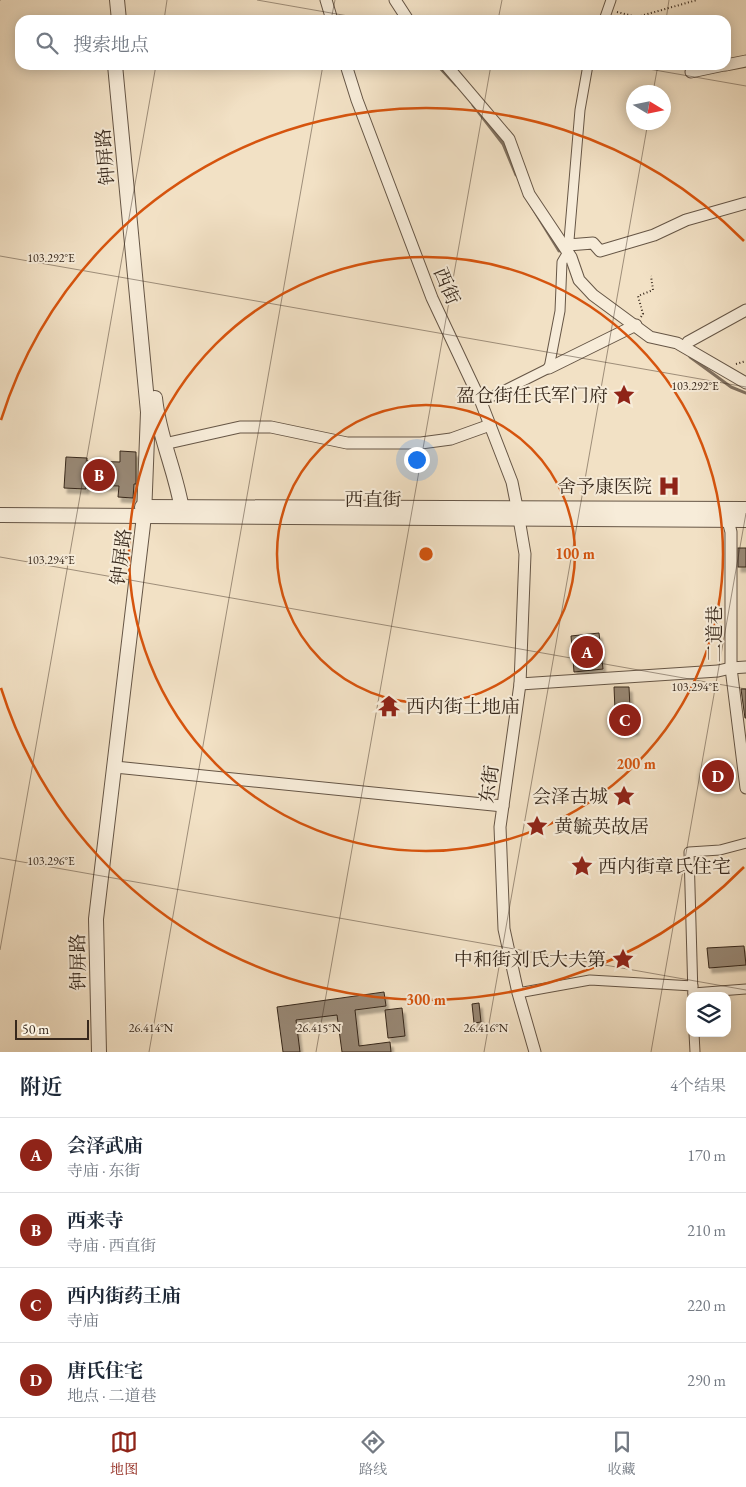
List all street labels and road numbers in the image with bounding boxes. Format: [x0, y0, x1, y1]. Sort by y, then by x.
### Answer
street label: 钟屏路 [90, 128, 120, 186]
street label: 西街 [428, 264, 466, 308]
street label: 西直街 [344, 487, 402, 512]
street label: 钟屏路 [105, 527, 137, 587]
street label: 二道巷 [702, 605, 727, 663]
street label: 东街 [474, 763, 504, 805]
street label: 钟屏路 [65, 933, 91, 991]

